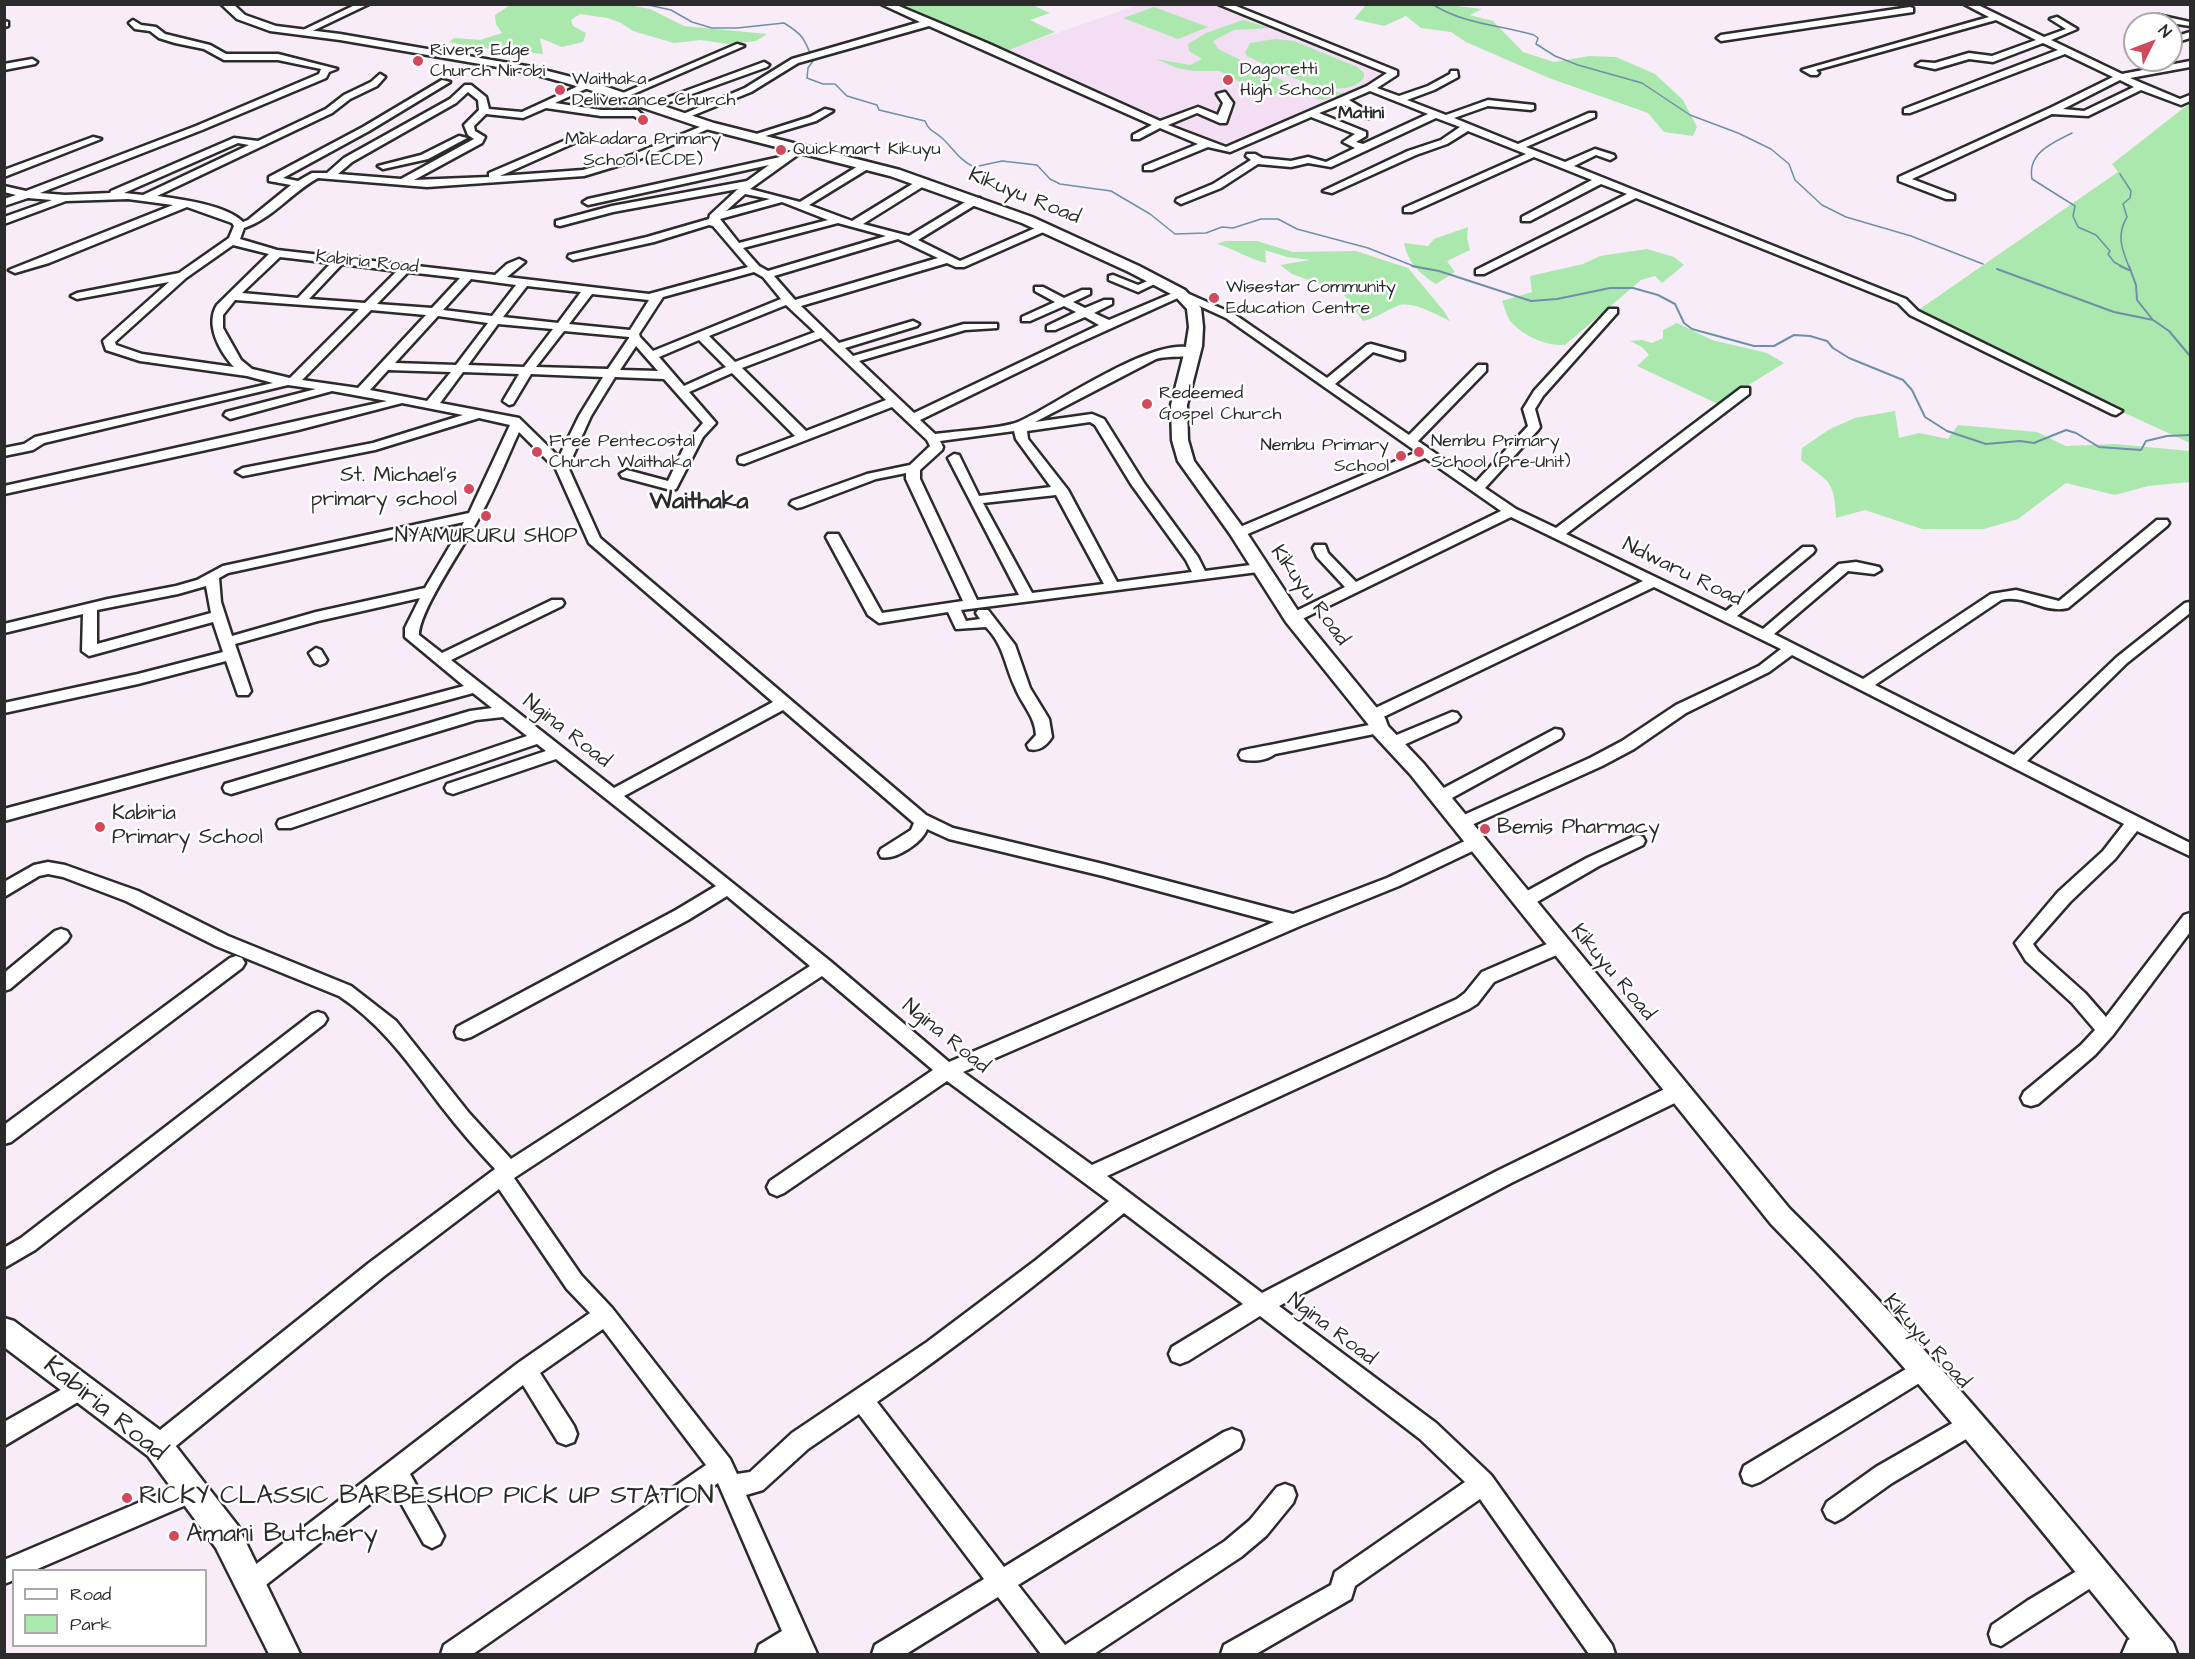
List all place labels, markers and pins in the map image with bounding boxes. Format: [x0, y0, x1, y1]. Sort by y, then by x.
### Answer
place label: Rivers Edge Church Nirobi [430, 40, 545, 82]
marker: Rivers Edge Church Nirobi [411, 54, 425, 68]
place label: Dagoretti High School [1240, 59, 1334, 101]
place label: Waithaka Deliverance Church [572, 69, 735, 112]
marker: Dagoretti High School [1221, 73, 1235, 87]
marker: Waithaka Deliverance Church [553, 83, 567, 97]
marker: Makadara Primary School (ECDE) [636, 113, 650, 127]
place label: Makadara Primary School (ECDE) [565, 129, 721, 172]
place label: Quickmart Kikuyu [793, 139, 941, 161]
marker: Quickmart Kikuyu [774, 143, 788, 157]
place label: Wisestar Community Education Centre [1226, 277, 1396, 320]
marker: Wisestar Community Education Centre [1207, 291, 1221, 305]
place label: Redeemed Gospel Church [1159, 383, 1281, 426]
marker: Redeemed Gospel Church [1140, 397, 1154, 411]
place label: Free Pentecostal Church Waithaka [549, 431, 695, 474]
place label: Nembu Primary School (Pre-Unit) [1431, 431, 1571, 474]
place label: Nembu Primary School [1260, 435, 1389, 478]
marker: Free Pentecostal Church Waithaka [530, 445, 544, 459]
marker: Nembu Primary School (Pre-Unit) [1412, 445, 1426, 459]
marker: Nembu Primary School [1394, 449, 1408, 463]
place label: St. Michael's primary school [311, 464, 457, 514]
marker: St. Michael's primary school [462, 482, 476, 496]
marker: NYAMURURU SHOP [479, 509, 493, 523]
place label: NYAMURURU SHOP [395, 525, 577, 551]
place label: Kabiria Primary School [112, 802, 263, 852]
place label: Bemis Pharmacy [1497, 816, 1660, 842]
marker: Kabiria Primary School [93, 820, 107, 834]
marker: Bemis Pharmacy [1478, 822, 1492, 836]
place label: RICKY CLASSIC BARBESHOP PICK UP STATION [139, 1482, 714, 1514]
marker: RICKY CLASSIC BARBESHOP PICK UP STATION [120, 1491, 134, 1505]
place label: Amani Butchery [186, 1520, 378, 1552]
marker: Amani Butchery [167, 1529, 181, 1543]

